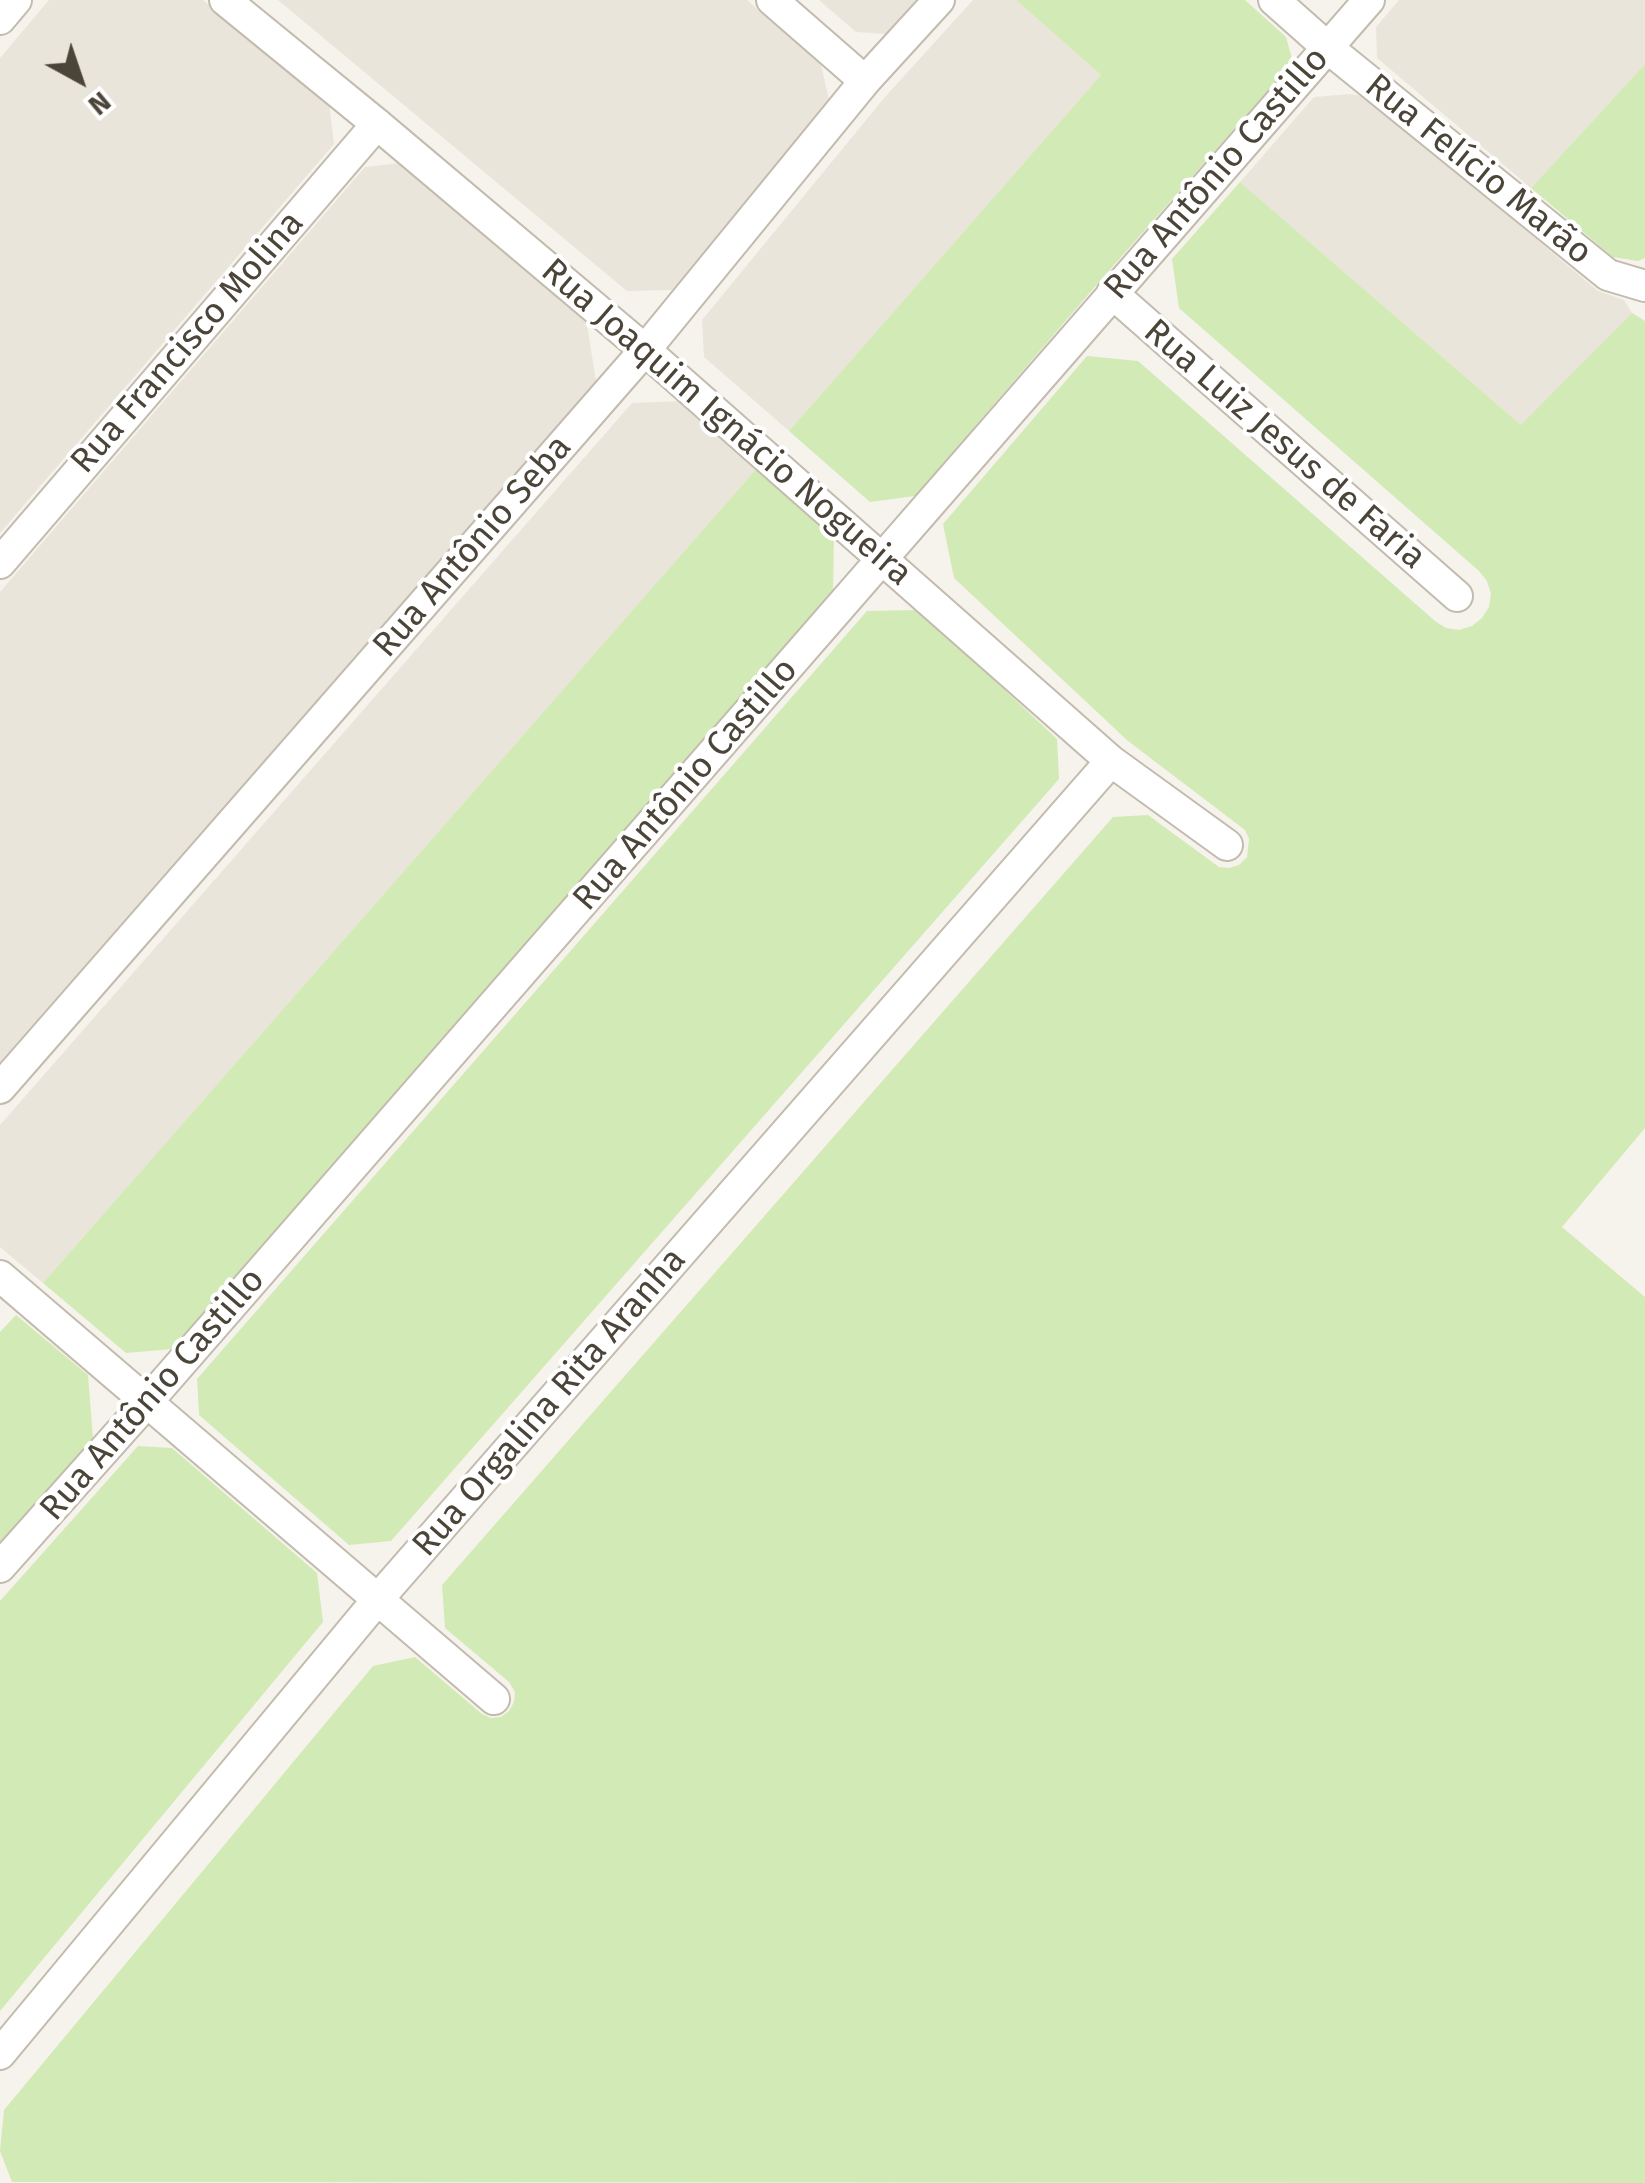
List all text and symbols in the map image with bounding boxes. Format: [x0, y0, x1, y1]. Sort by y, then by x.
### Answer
north arrow [30, 30, 130, 130]
street label: Rua Antônio Castillo [1096, 39, 1338, 309]
street label: Rua Felício Marão [1356, 66, 1600, 274]
text: N [82, 85, 117, 122]
street label: Rua Francisco Molina [63, 203, 313, 483]
street label: Rua Joaquim Ignácio Nogueira [532, 251, 920, 595]
street label: Rua Luiz Jesus de Faria [1135, 311, 1433, 579]
street label: Rua Antônio Seba [365, 427, 581, 667]
street label: Rua Antônio Castillo [565, 650, 807, 920]
street label: Rua Orgalina Rita Aranha [404, 1240, 696, 1566]
street label: Rua Antônio Castillo [32, 1260, 274, 1530]

